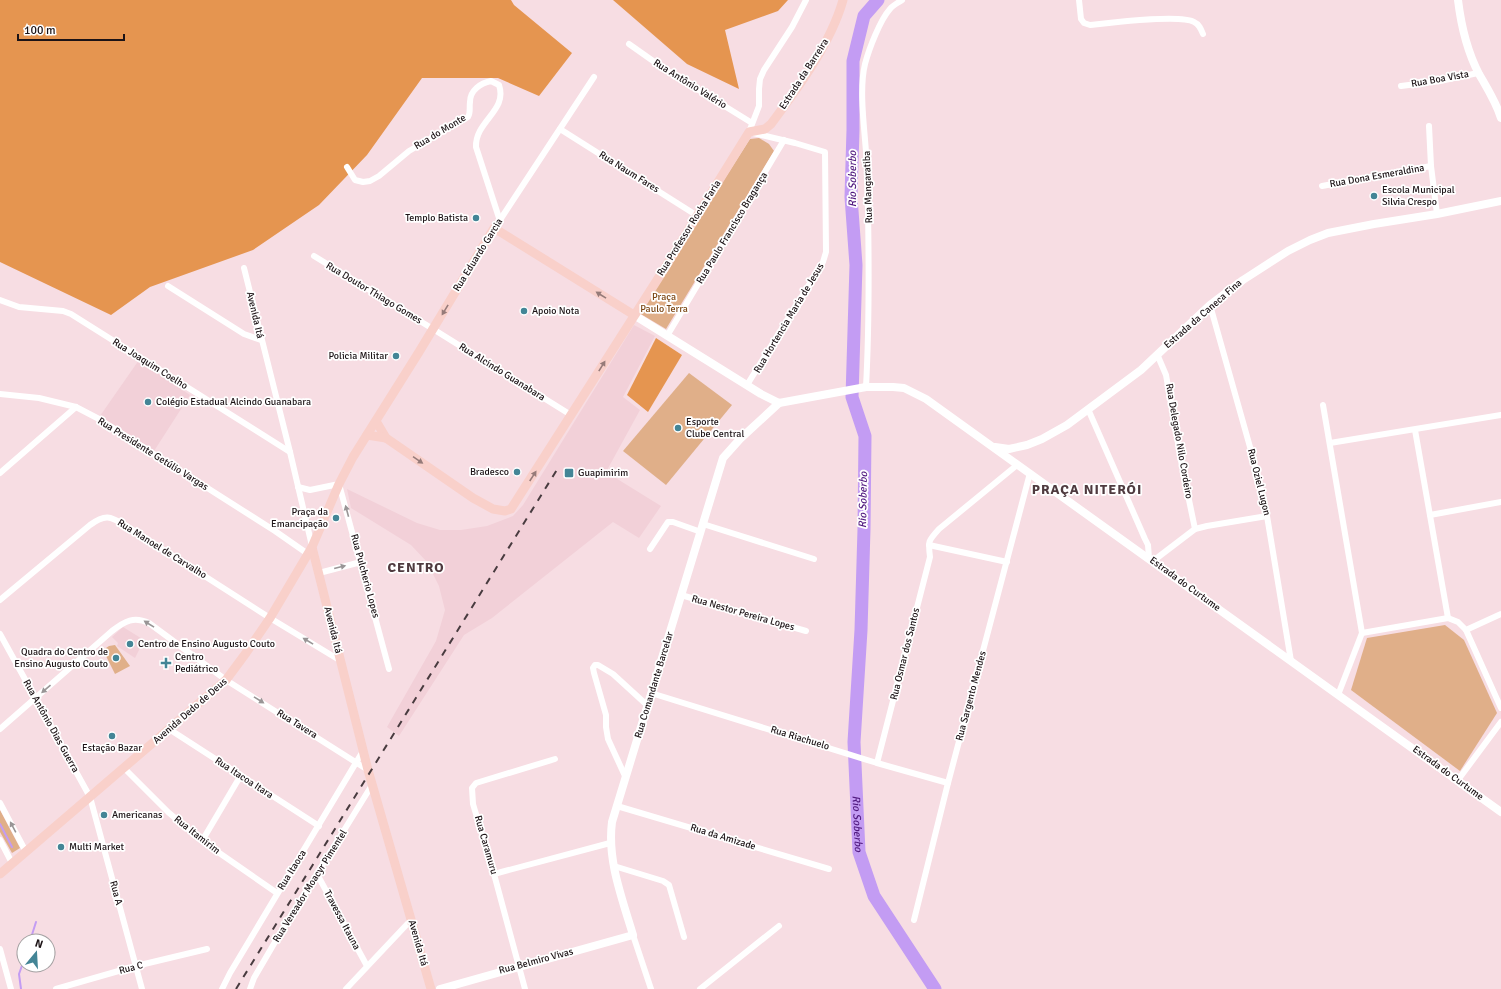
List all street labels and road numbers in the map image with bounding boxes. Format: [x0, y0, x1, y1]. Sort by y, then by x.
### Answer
street label: Estrada da Barreira [777, 36, 831, 112]
street label: Rua Antônio Valério [651, 57, 729, 111]
street label: Rua Boa Vista [1410, 68, 1470, 90]
street label: Rua do Monte [412, 112, 468, 152]
street label: Rua Naum Fares [597, 149, 662, 196]
street label: Rua Mangaratiba [861, 150, 875, 224]
street label: Rua Dona Esmeraldina [1329, 162, 1425, 190]
street label: Rua Paulo Francisco Bragança [694, 170, 770, 286]
street label: Rua Professor Rocha Faria [655, 178, 723, 278]
street label: Rua Eduardo Garcia [451, 216, 505, 294]
street label: Rua Doutor Thiago Gomes [324, 260, 425, 327]
street label: Rua Hortencia Maria de Jesus [751, 260, 827, 375]
street label: Estrada da Caneca Fina [1162, 277, 1244, 351]
street label: Avenida Itá [244, 290, 266, 340]
street label: Rua Joaquim Coelho [110, 336, 190, 392]
street label: Rua Alcindo Guanabara [457, 341, 547, 403]
street label: Rua Delegado Nilo Cordeiro [1163, 382, 1195, 500]
street label: Rua Presidente Getúlio Vargas [95, 415, 211, 493]
street label: Rua Oziel Lugon [1245, 447, 1273, 517]
street label: Rua Manoel de Carvalho [115, 517, 209, 581]
street label: Rua Pulcherio Lopes [348, 533, 382, 620]
street label: Estrada do Curtume [1147, 554, 1223, 614]
street label: Rua Nestor Pereira Lopes [690, 593, 796, 634]
street label: Avenida Itá [321, 605, 345, 655]
street label: Rua Osmar dos Santos [888, 606, 922, 701]
street label: Rua Comandante Barcelar [632, 630, 676, 740]
street label: Rua Sargento Mendes [953, 649, 989, 742]
street label: Avenida Dedo de Deus [151, 675, 230, 746]
street label: Rua Antônio Dias Guerra [20, 677, 82, 775]
street label: Rua Tavera [274, 707, 320, 741]
street label: Rua Riachuelo [769, 723, 831, 753]
street label: Estrada do Curtume [1410, 743, 1486, 803]
street label: Rua Itacoa Itara [213, 755, 275, 801]
street label: Rua Itamirim [172, 813, 222, 857]
street label: Rua Caramuru [472, 814, 500, 876]
street label: Rua da Amizade [689, 821, 757, 853]
street label: Rua Vereador Moacyr Pimentel [270, 827, 350, 944]
street label: Rua Itaoca [275, 848, 309, 892]
street label: Rua A [107, 880, 125, 906]
street label: Travessa Itauna [321, 888, 363, 952]
street label: Avenida Itá [406, 918, 430, 968]
street label: Rua Belmiro Vivas [498, 945, 575, 977]
street label: Rua C [118, 959, 144, 977]

